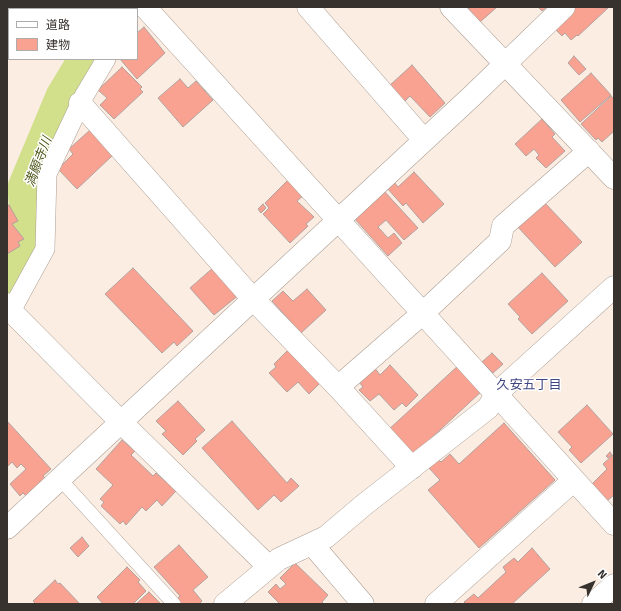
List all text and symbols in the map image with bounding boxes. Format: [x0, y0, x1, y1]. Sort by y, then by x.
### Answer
legend [8, 8, 138, 60]
text: 道路 [46, 18, 70, 33]
text: 建物 [46, 38, 70, 53]
water label: 満願寺川 [22, 135, 56, 189]
district label: 久安五丁目 [497, 378, 561, 394]
north arrow [573, 563, 613, 603]
text: N [595, 567, 610, 582]

